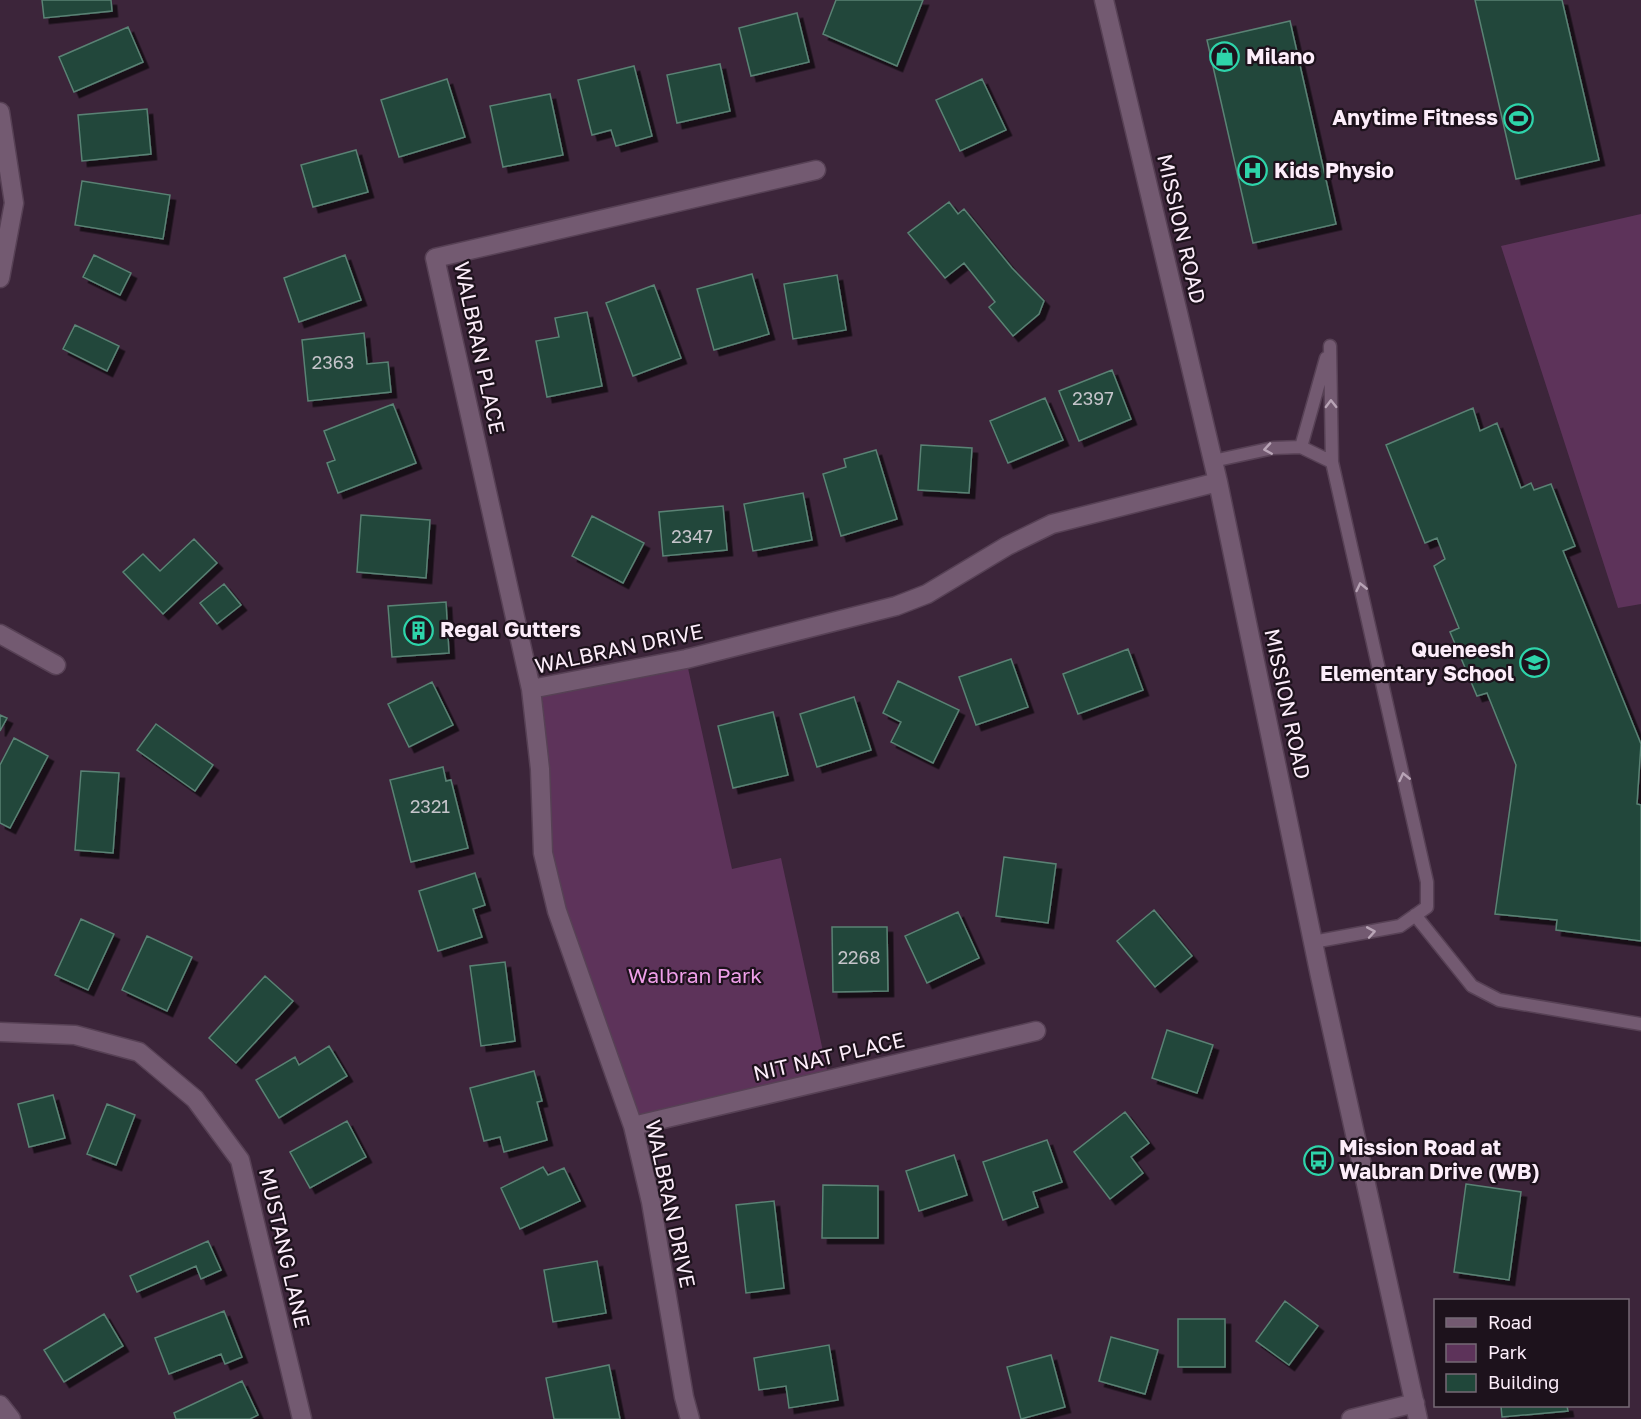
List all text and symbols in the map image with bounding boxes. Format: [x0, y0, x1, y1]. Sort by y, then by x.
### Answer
shop icon: Milano [1209, 41, 1241, 73]
place label: Milano [1246, 43, 1315, 69]
sports icon: Anytime Fitness [1503, 102, 1535, 134]
place label: Anytime Fitness [1332, 104, 1498, 130]
street label: MISSION ROAD [1152, 151, 1212, 306]
hospital icon: Kids Physio [1237, 155, 1269, 187]
place label: Kids Physio [1274, 157, 1394, 183]
street label: WALBRAN PLACE [449, 259, 511, 436]
house number: 2363 [312, 351, 354, 373]
house number: 2397 [1072, 387, 1114, 409]
one-way arrow [1325, 399, 1337, 408]
one-way arrow [1264, 443, 1273, 455]
house number: 2347 [671, 525, 713, 547]
one-way arrow [1355, 582, 1368, 592]
building icon: Regal Gutters [403, 614, 435, 646]
place label: Regal Gutters [440, 616, 581, 642]
street label: WALBRAN DRIVE [532, 618, 705, 679]
street label: MISSION ROAD [1259, 626, 1317, 781]
place label: Queneesh Elementary School [1320, 636, 1514, 686]
school or university icon: Queneesh Elementary School [1519, 646, 1551, 678]
one-way arrow [1398, 772, 1411, 782]
house number: 2321 [410, 795, 450, 817]
one-way arrow [1366, 926, 1376, 938]
house number: 2268 [838, 946, 880, 968]
park label: Walbran Park [628, 962, 762, 988]
street label: NIT NAT PLACE [751, 1026, 907, 1086]
street label: WALBRAN DRIVE [640, 1117, 701, 1290]
place label: Mission Road at Walbran Drive (WB) [1339, 1134, 1540, 1184]
bus stop icon: Mission Road at Walbran Drive (WB) [1302, 1144, 1334, 1176]
street label: MUSTANG LANE [254, 1165, 316, 1330]
legend [1434, 1299, 1629, 1407]
text: Road [1488, 1311, 1532, 1333]
text: Park [1488, 1341, 1527, 1363]
text: Building [1488, 1371, 1559, 1393]

